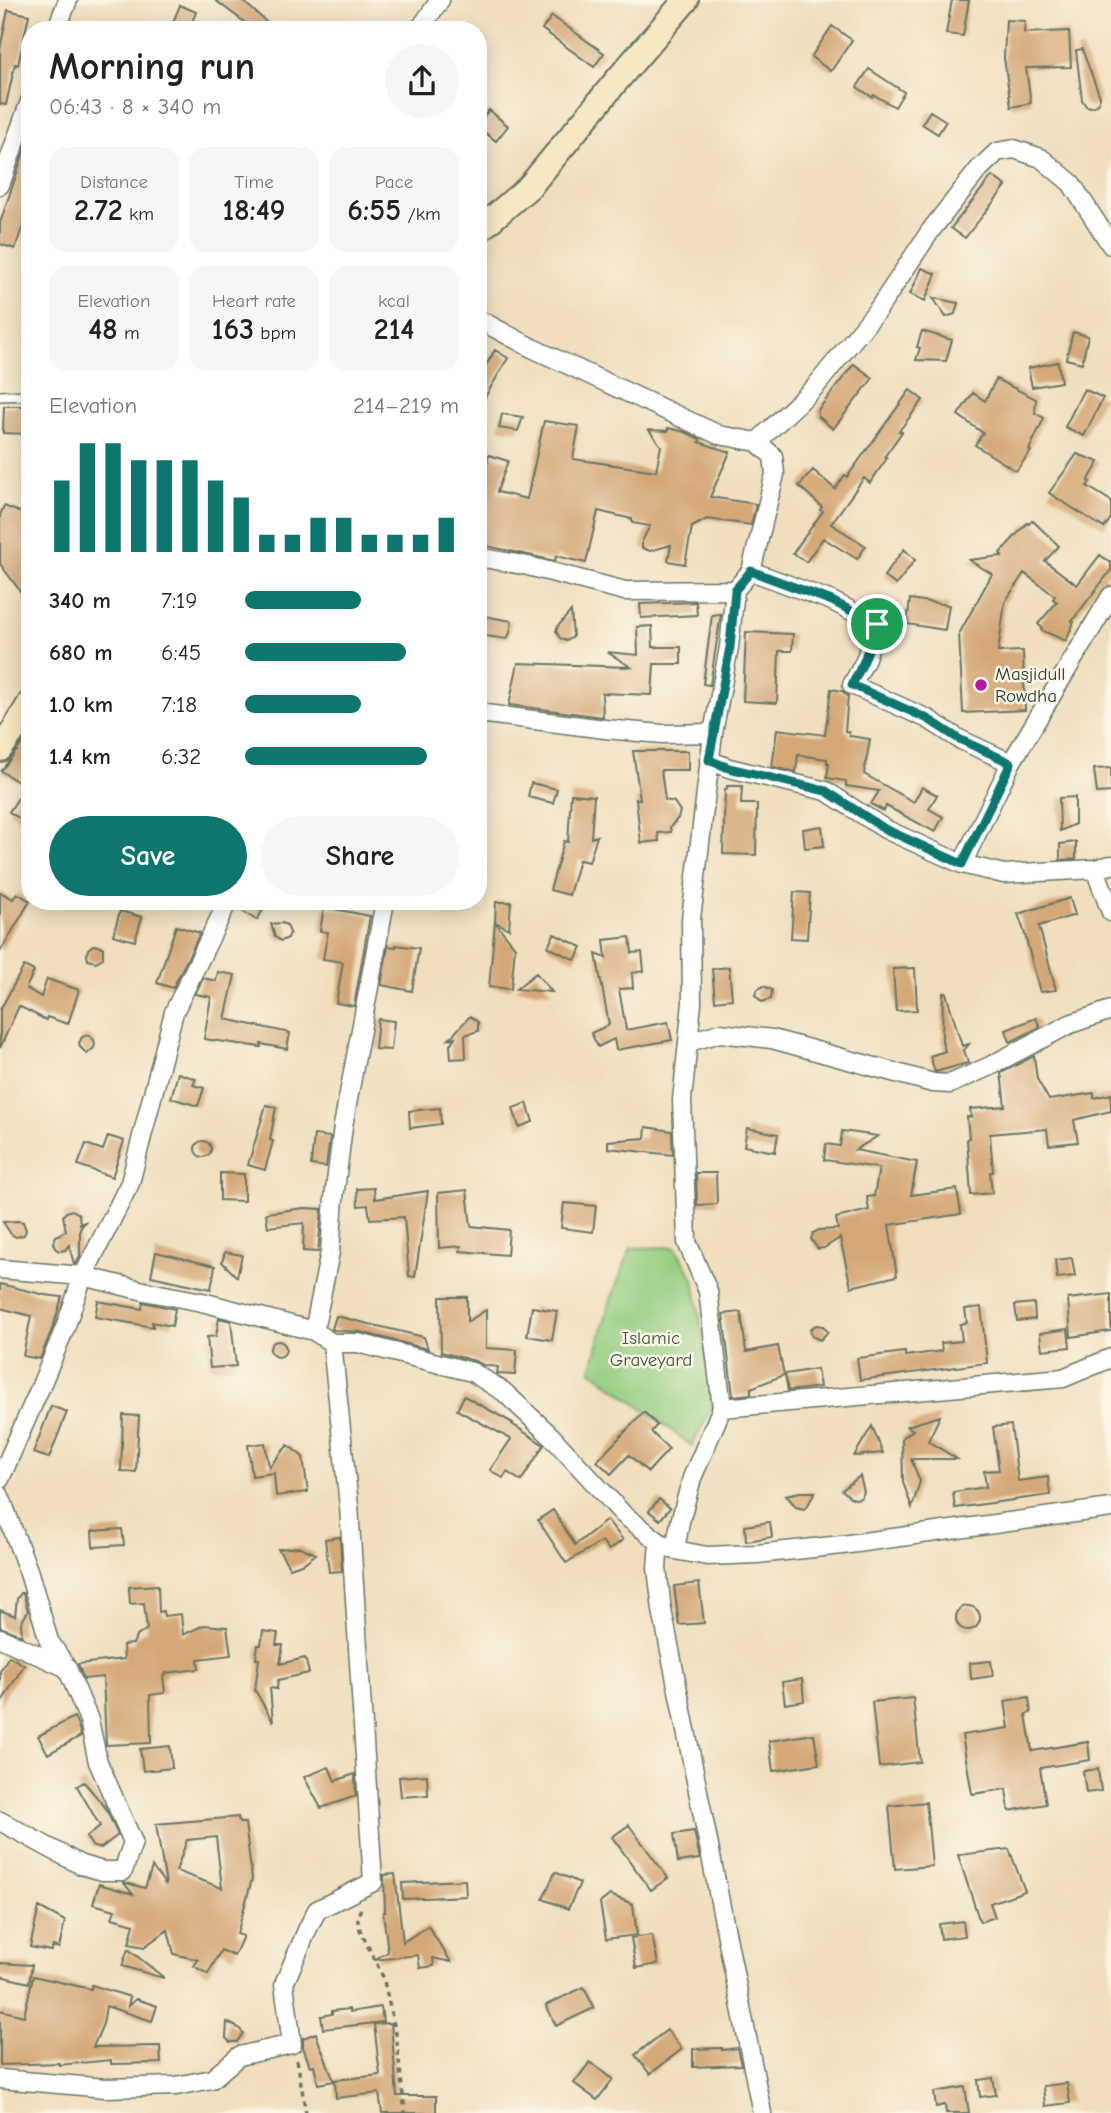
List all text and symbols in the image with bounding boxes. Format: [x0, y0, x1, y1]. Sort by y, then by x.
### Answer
button: share [385, 44, 459, 118]
text: Morning run [49, 45, 255, 89]
text: 06:43 · 8 × 340 m [49, 93, 221, 120]
text: Distance [80, 171, 148, 193]
text: Time [234, 171, 274, 193]
text: Pace [375, 171, 413, 193]
text: 2.72 [74, 193, 123, 228]
text: 18:49 [222, 193, 286, 228]
text: 6:55 [347, 193, 401, 228]
text: km [123, 203, 154, 225]
text: /km [401, 203, 441, 225]
text: Elevation [78, 290, 150, 312]
text: Heart rate [212, 290, 296, 312]
text: kcal [378, 290, 410, 312]
text: 48 [88, 312, 118, 347]
text: 163 [212, 312, 254, 347]
text: 214 [374, 312, 414, 347]
text: m [118, 322, 140, 344]
text: bpm [254, 322, 296, 344]
text: Elevation [49, 392, 137, 419]
text: 214–219 m [353, 392, 459, 419]
text: 340 m [49, 587, 111, 614]
text: 7:19 [161, 587, 197, 614]
pin [847, 594, 907, 654]
icon: arrive [858, 605, 896, 643]
text: 680 m [49, 639, 112, 666]
text: 6:45 [161, 639, 201, 666]
place label: Masjidull Rowdha [995, 663, 1066, 707]
marker: Masjidull Rowdha [973, 677, 989, 693]
text: 1.0 km [49, 691, 113, 718]
text: 7:18 [161, 691, 197, 718]
text: 1.4 km [49, 743, 111, 770]
text: 6:32 [161, 743, 201, 770]
button: Save [49, 816, 247, 896]
button: Share [261, 816, 459, 896]
park label: Islamic Graveyard [610, 1327, 692, 1371]

